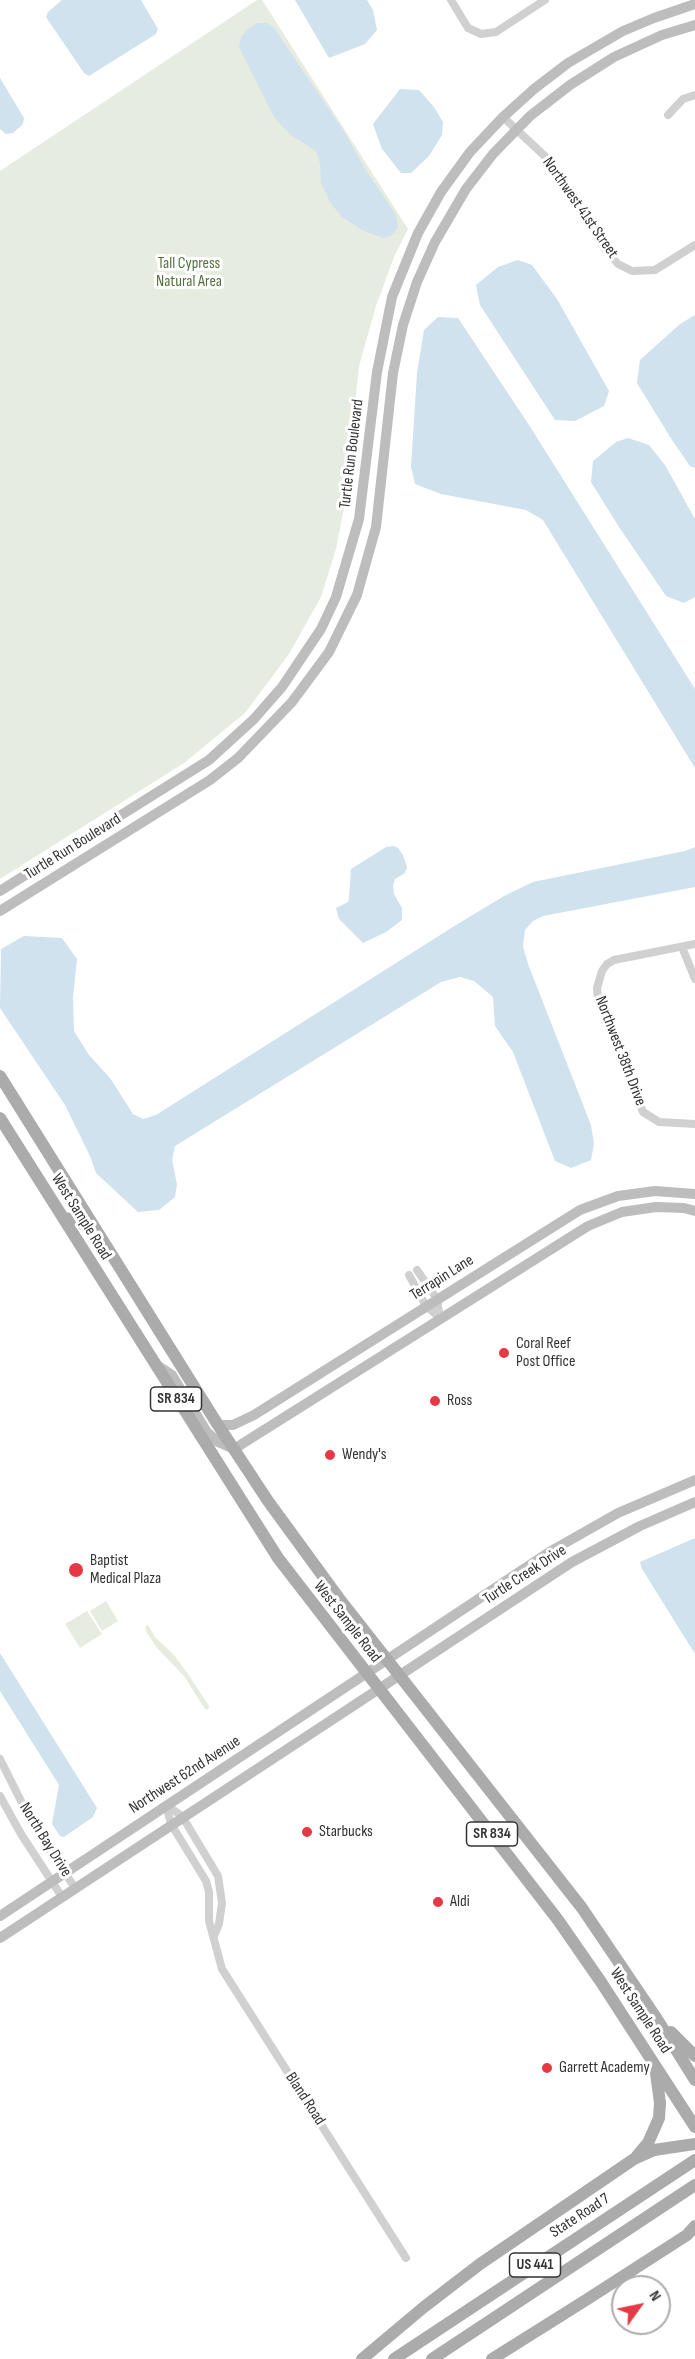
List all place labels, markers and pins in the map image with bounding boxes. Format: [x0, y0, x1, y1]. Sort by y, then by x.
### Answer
place label: Coral Reef Post Office [516, 1334, 575, 1372]
marker: Coral Reef Post Office [497, 1346, 511, 1360]
place label: Ross [447, 1391, 472, 1411]
marker: Ross [428, 1394, 442, 1408]
place label: Wendy's [342, 1445, 387, 1465]
marker: Wendy's [323, 1448, 337, 1462]
place label: Baptist Medical Plaza [90, 1551, 161, 1589]
marker: Baptist Medical Plaza [67, 1561, 85, 1579]
place label: Starbucks [319, 1822, 373, 1842]
marker: Starbucks [300, 1825, 314, 1839]
place label: Aldi [450, 1892, 470, 1912]
marker: Aldi [431, 1895, 445, 1909]
place label: Garrett Academy [559, 2058, 650, 2078]
marker: Garrett Academy [540, 2061, 554, 2075]

